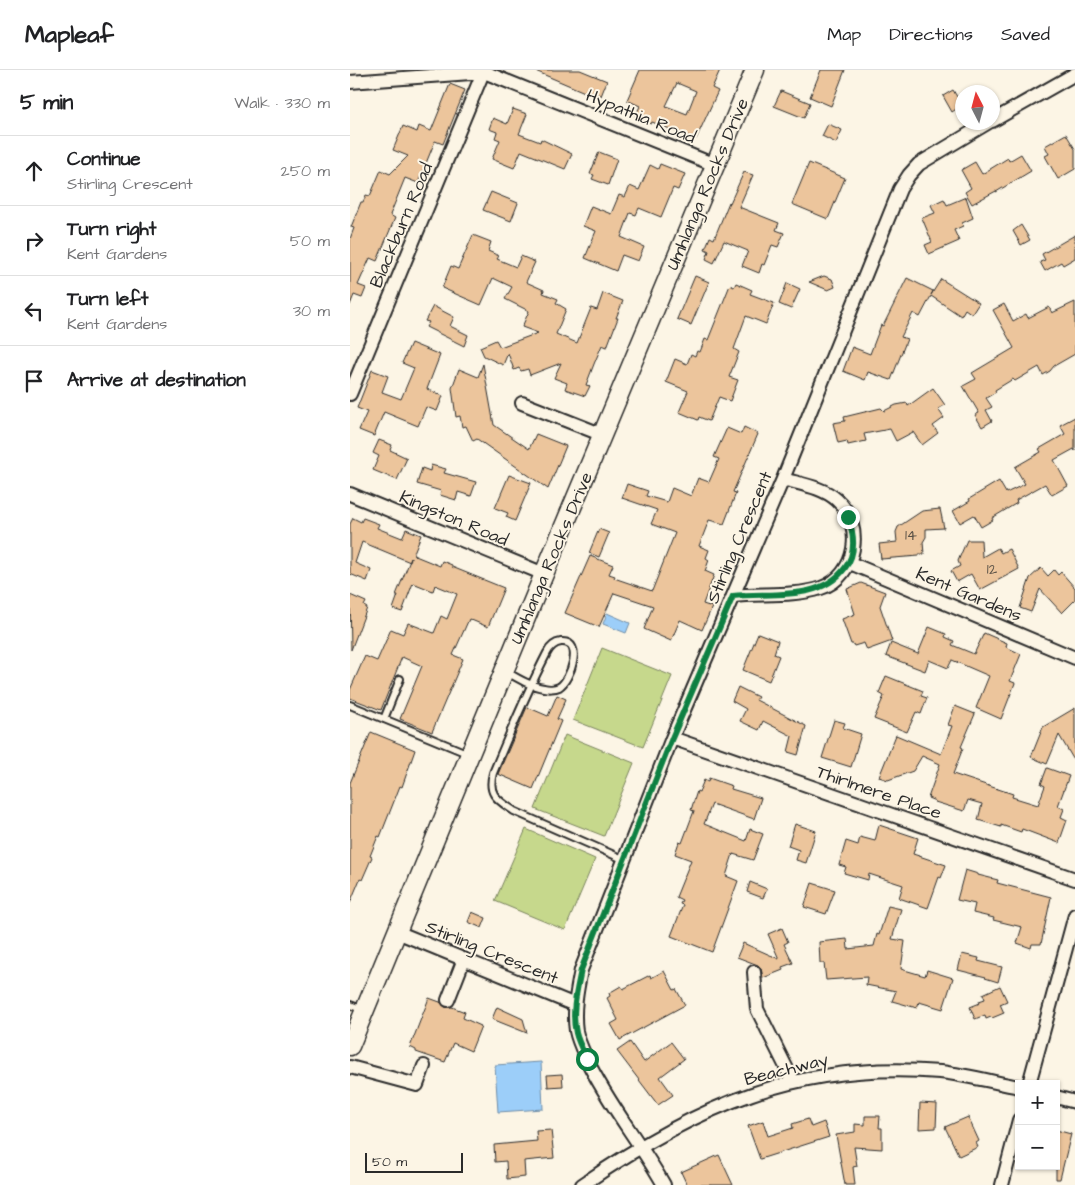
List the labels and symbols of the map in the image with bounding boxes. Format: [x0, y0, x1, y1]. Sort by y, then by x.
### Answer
street label: Hypathia Road [582, 83, 700, 151]
north arrow [955, 85, 1000, 130]
street label: Umhlanga Rocks Drive [660, 94, 756, 274]
street label: Blackburn Road [364, 159, 439, 292]
street label: Stirling Crescent [700, 467, 780, 608]
street label: Umhlanga Rocks Drive [504, 468, 600, 648]
street label: Kingston Road [395, 484, 512, 554]
route end [837, 506, 860, 529]
house number: 14 [905, 525, 917, 546]
house number: 12 [987, 559, 998, 580]
street label: Kent Gardens [912, 561, 1026, 628]
street label: Thirlmere Place [813, 759, 945, 826]
street label: Stirling Crescent [421, 914, 563, 992]
street label: Beachway [742, 1047, 831, 1093]
route start [576, 1048, 599, 1071]
scale bar [365, 1150, 462, 1173]

